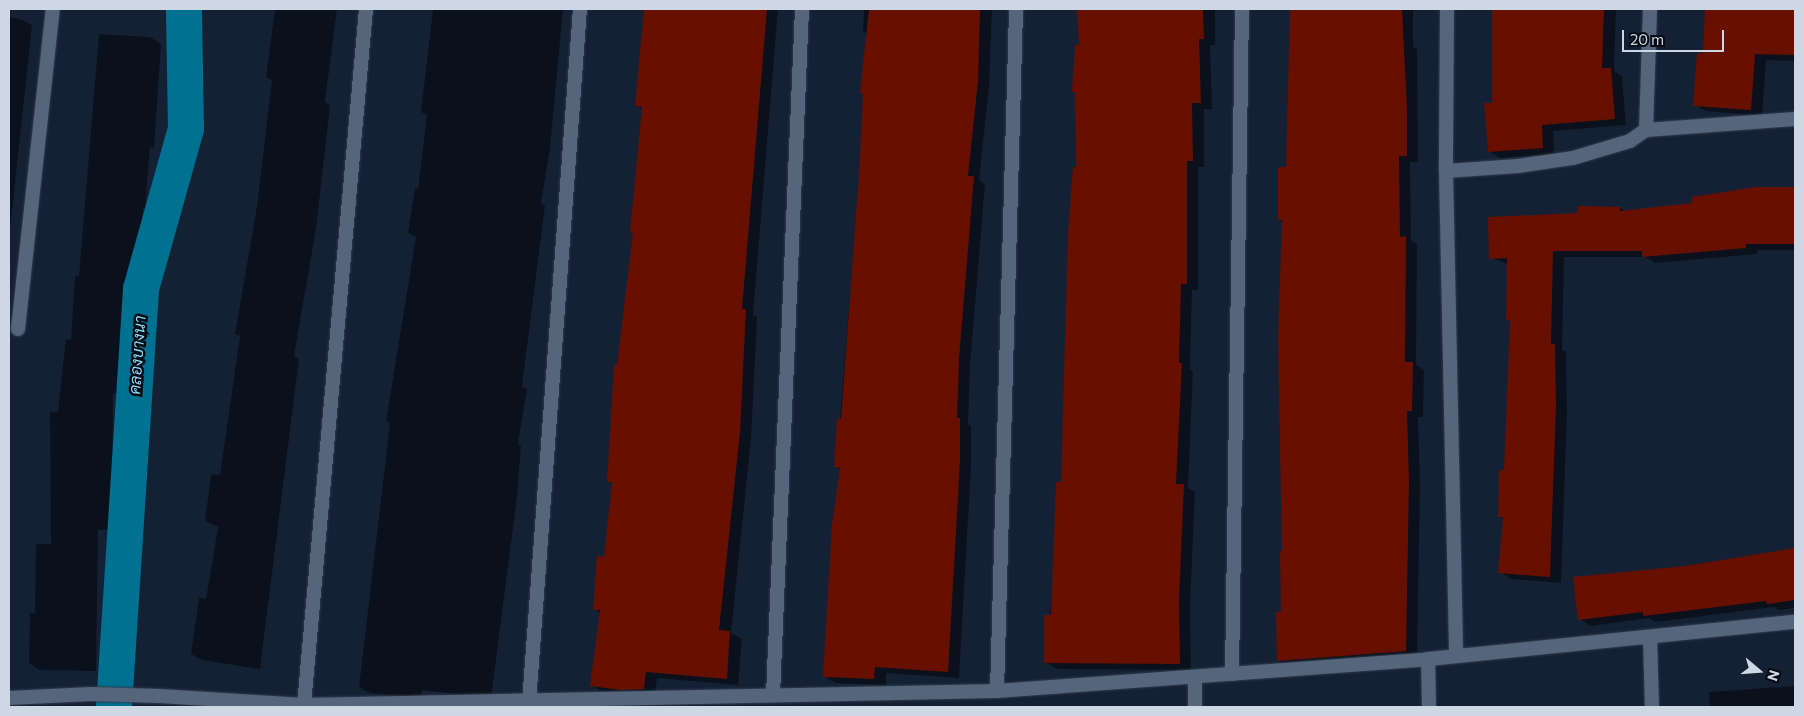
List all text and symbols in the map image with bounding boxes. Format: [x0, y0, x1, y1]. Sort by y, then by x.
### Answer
scale bar [1624, 20, 1726, 52]
text: 20 m [1630, 30, 1664, 48]
water label: คลองบางนา [125, 315, 149, 395]
north arrow [1734, 646, 1784, 696]
text: N [1764, 668, 1783, 683]

